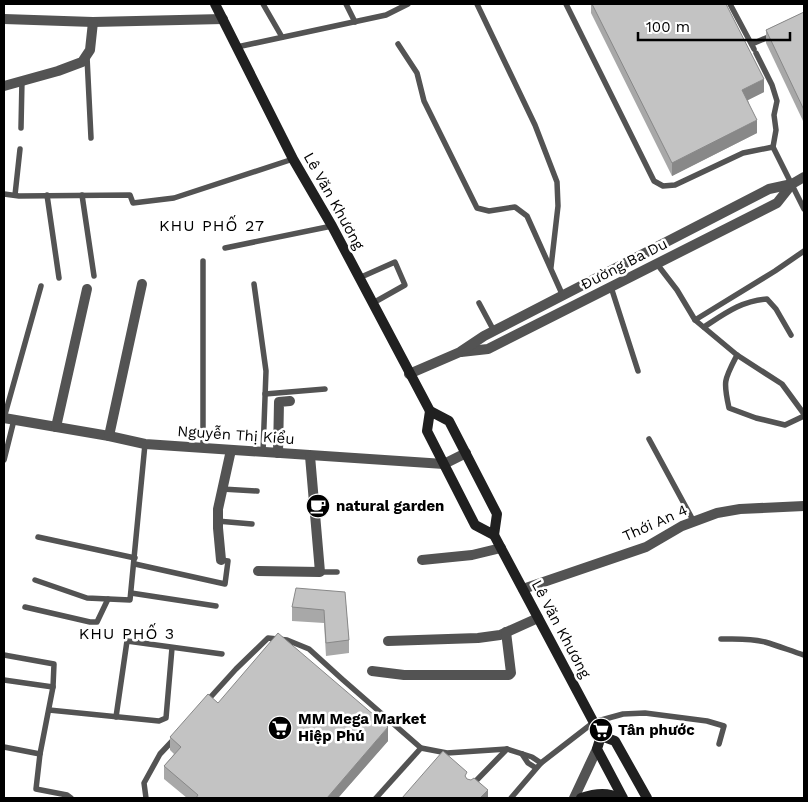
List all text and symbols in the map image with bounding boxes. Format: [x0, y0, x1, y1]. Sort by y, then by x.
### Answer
scale bar [638, 10, 790, 42]
text: 100 m [646, 18, 690, 36]
street label: Lê Văn Khương [300, 149, 368, 253]
district label: KHU PHỐ 27 [159, 215, 265, 235]
street label: Đường Ba Du [578, 234, 670, 294]
street label: Nguyễn Thị Kiểu [177, 421, 295, 448]
cafe icon: natural garden [305, 493, 331, 519]
place label: natural garden [336, 497, 444, 515]
street label: Thới An 4 [620, 501, 690, 545]
street label: Lê Văn Khương [528, 577, 594, 681]
district label: KHU PHỐ 3 [79, 623, 175, 643]
place label: MM Mega Market Hiệp Phú [298, 710, 426, 745]
supermarket icon: MM Mega Market Hiệp Phú [267, 715, 293, 741]
supermarket icon: Tân phước [588, 717, 614, 743]
place label: Tân phước [618, 721, 695, 739]

